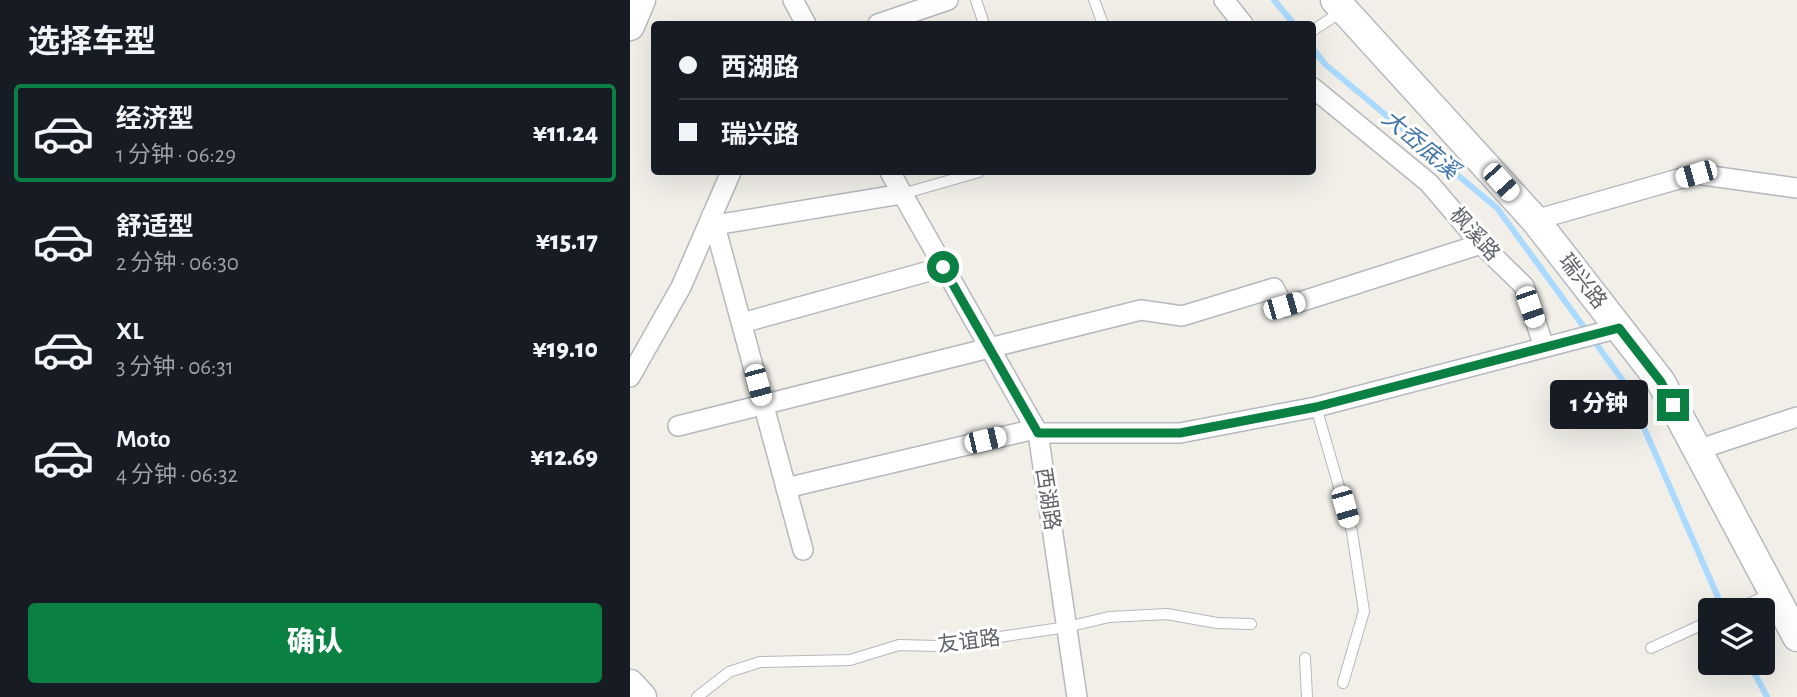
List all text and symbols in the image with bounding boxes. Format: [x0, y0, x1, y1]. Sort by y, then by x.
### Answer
text: 选择车型 [28, 26, 156, 58]
text: 西湖路 [721, 55, 799, 81]
icon: car [32, 102, 95, 165]
water label: 大岙底溪 [1377, 105, 1466, 185]
text: 经济型 [116, 106, 194, 132]
text: ¥11.24 [533, 120, 598, 146]
text: 瑞兴路 [721, 122, 799, 148]
text: 1 分钟 · 06:29 [116, 144, 236, 167]
car [1673, 158, 1720, 190]
car [1480, 159, 1523, 205]
street label: 枫溪路 [1446, 203, 1504, 265]
icon: car [32, 210, 95, 273]
text: 舒适型 [116, 214, 194, 240]
text: ¥15.17 [536, 228, 598, 254]
street label: 瑞兴路 [1555, 249, 1611, 313]
route start [927, 251, 959, 283]
text: 2 分钟 · 06:30 [116, 252, 239, 275]
car [1514, 284, 1547, 330]
car [1261, 290, 1308, 322]
icon: car [32, 318, 95, 381]
text: XL [116, 318, 143, 344]
text: ¥19.10 [533, 336, 598, 362]
text: 3 分钟 · 06:31 [116, 356, 234, 379]
car [743, 362, 774, 408]
callout: 1 分钟 [1550, 380, 1648, 430]
route end [1657, 389, 1689, 421]
text: 1 分钟 [1570, 393, 1628, 416]
car [963, 425, 1008, 455]
icon: car [32, 426, 95, 489]
text: Moto [116, 426, 171, 452]
text: ¥12.69 [530, 444, 598, 470]
text: 4 分钟 · 06:32 [116, 464, 238, 487]
street label: 西湖路 [1032, 466, 1064, 532]
car [1330, 484, 1361, 530]
map controls [1698, 598, 1775, 675]
button: layers [1698, 598, 1775, 675]
button: 确认 [28, 603, 602, 683]
street label: 友谊路 [936, 626, 1002, 656]

